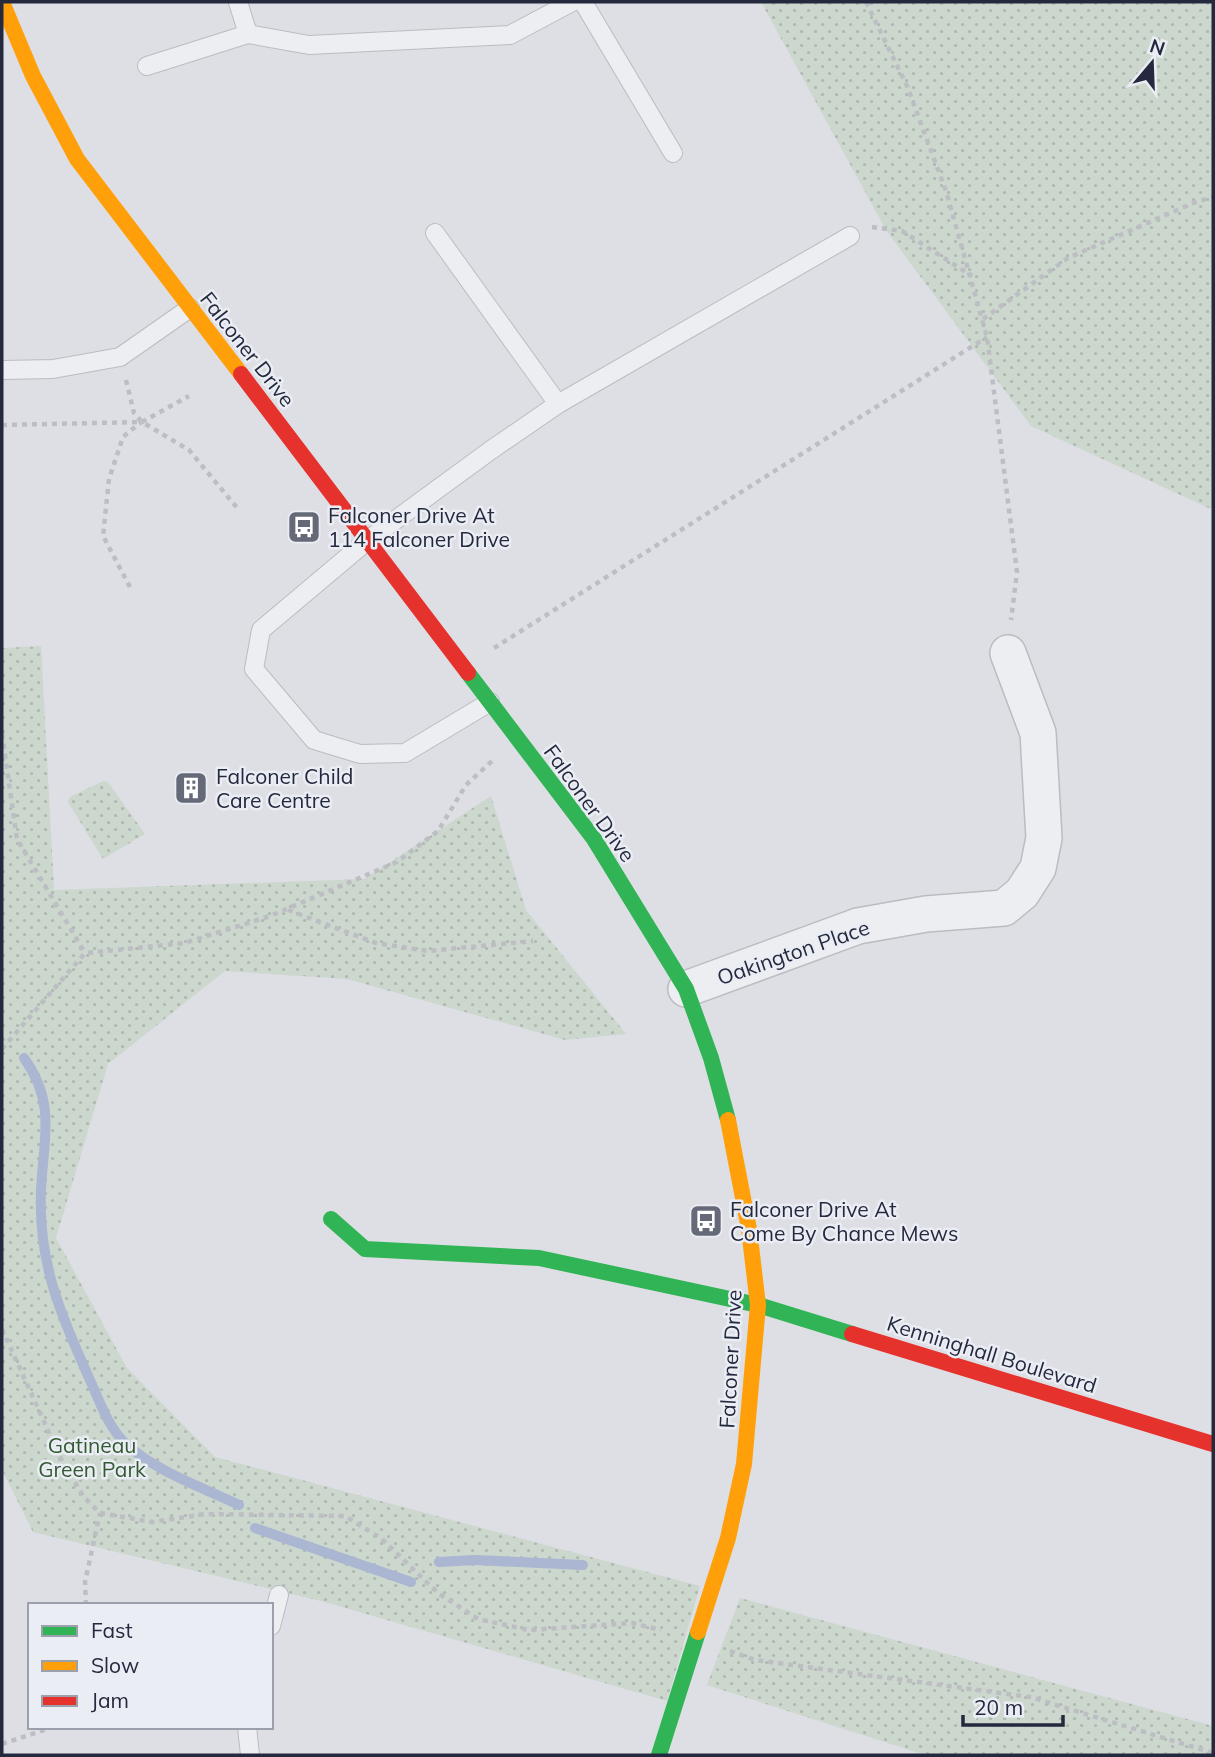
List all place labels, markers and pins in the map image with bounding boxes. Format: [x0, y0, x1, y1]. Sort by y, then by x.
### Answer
place label: Falconer Drive At 114 Falconer Drive [328, 502, 510, 552]
bus stop icon: Falconer Drive At 114 Falconer Drive [285, 508, 323, 546]
place label: Falconer Child Care Centre [216, 763, 353, 813]
building icon: Falconer Child Care Centre [172, 769, 210, 807]
place label: Falconer Drive At Come By Chance Mews [730, 1196, 958, 1246]
bus stop icon: Falconer Drive At Come By Chance Mews [687, 1202, 725, 1240]

